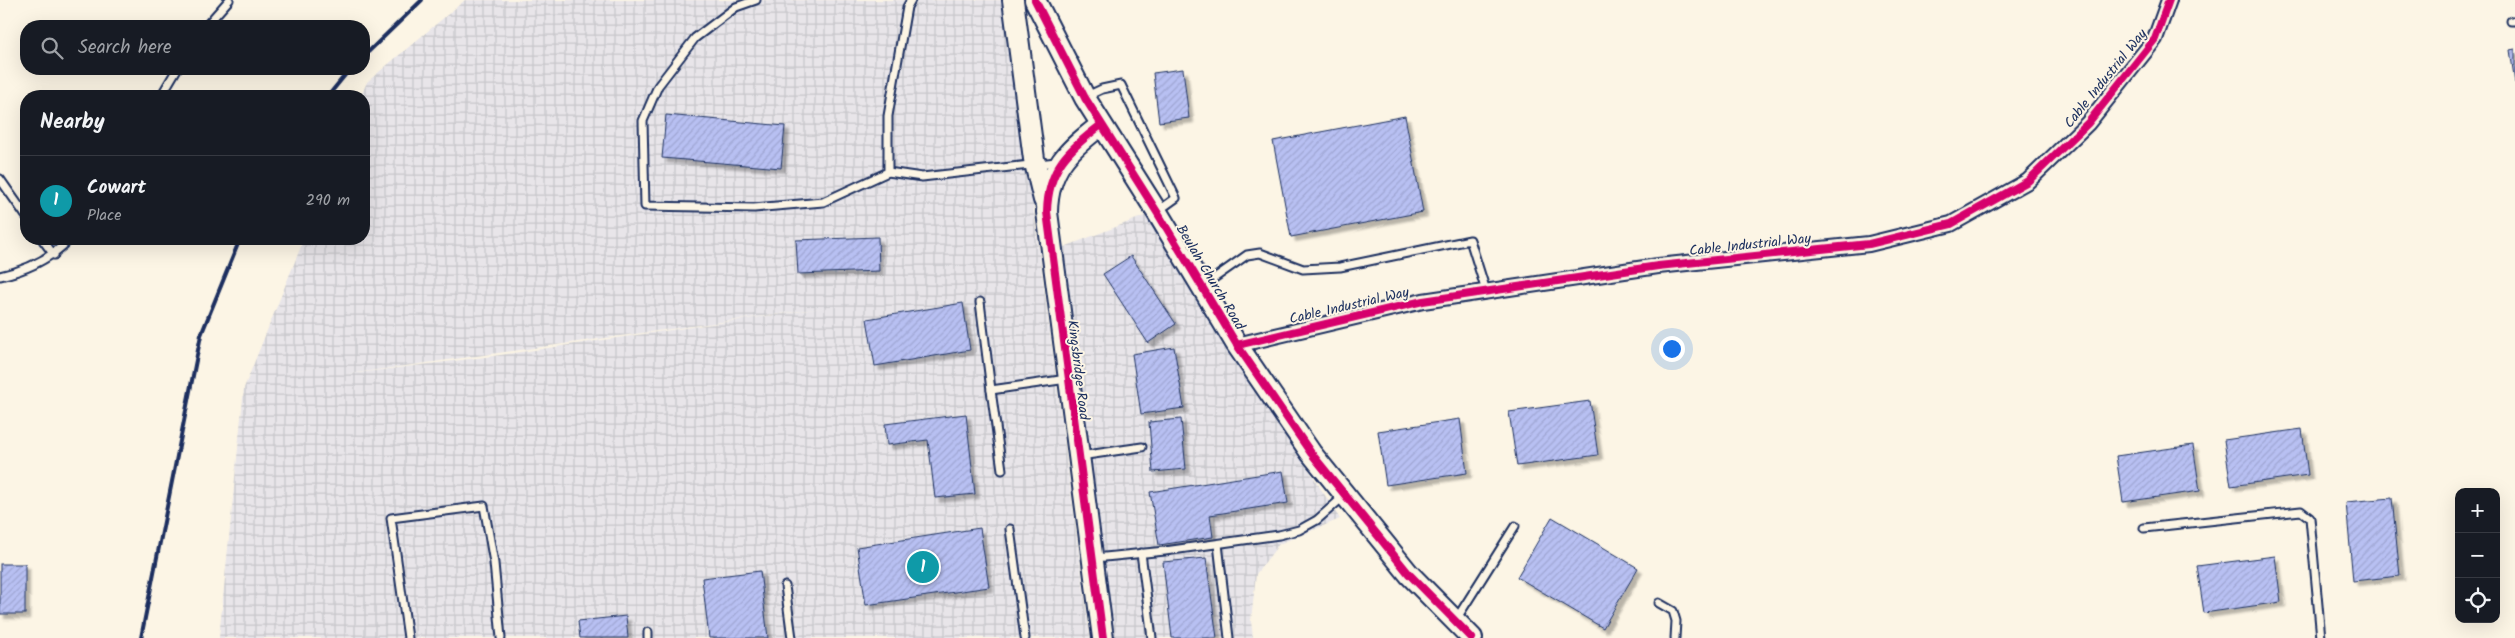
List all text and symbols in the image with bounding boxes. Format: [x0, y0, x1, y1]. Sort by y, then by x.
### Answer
search box [20, 20, 370, 75]
street label: Cable Industrial Way [2059, 24, 2153, 133]
text: Search here [78, 33, 172, 63]
icon: search [38, 34, 66, 62]
text: Nearby [40, 106, 105, 139]
text: Cowart [87, 173, 146, 203]
text: 1 [54, 188, 58, 213]
text: 290 m [306, 188, 350, 213]
text: Place [87, 203, 121, 228]
street label: Beulah Church Road [1170, 221, 1251, 335]
street label: Cable Industrial Way [1688, 228, 1812, 262]
street label: Cable Industrial Way [1287, 281, 1412, 330]
street label: Kingsbridge Road [1061, 319, 1095, 422]
your location [1659, 336, 1685, 362]
map controls [2455, 488, 2500, 623]
button: + [2455, 488, 2500, 533]
button: − [2455, 533, 2500, 578]
pin: 1 [907, 548, 939, 586]
button: locate [2455, 578, 2500, 623]

